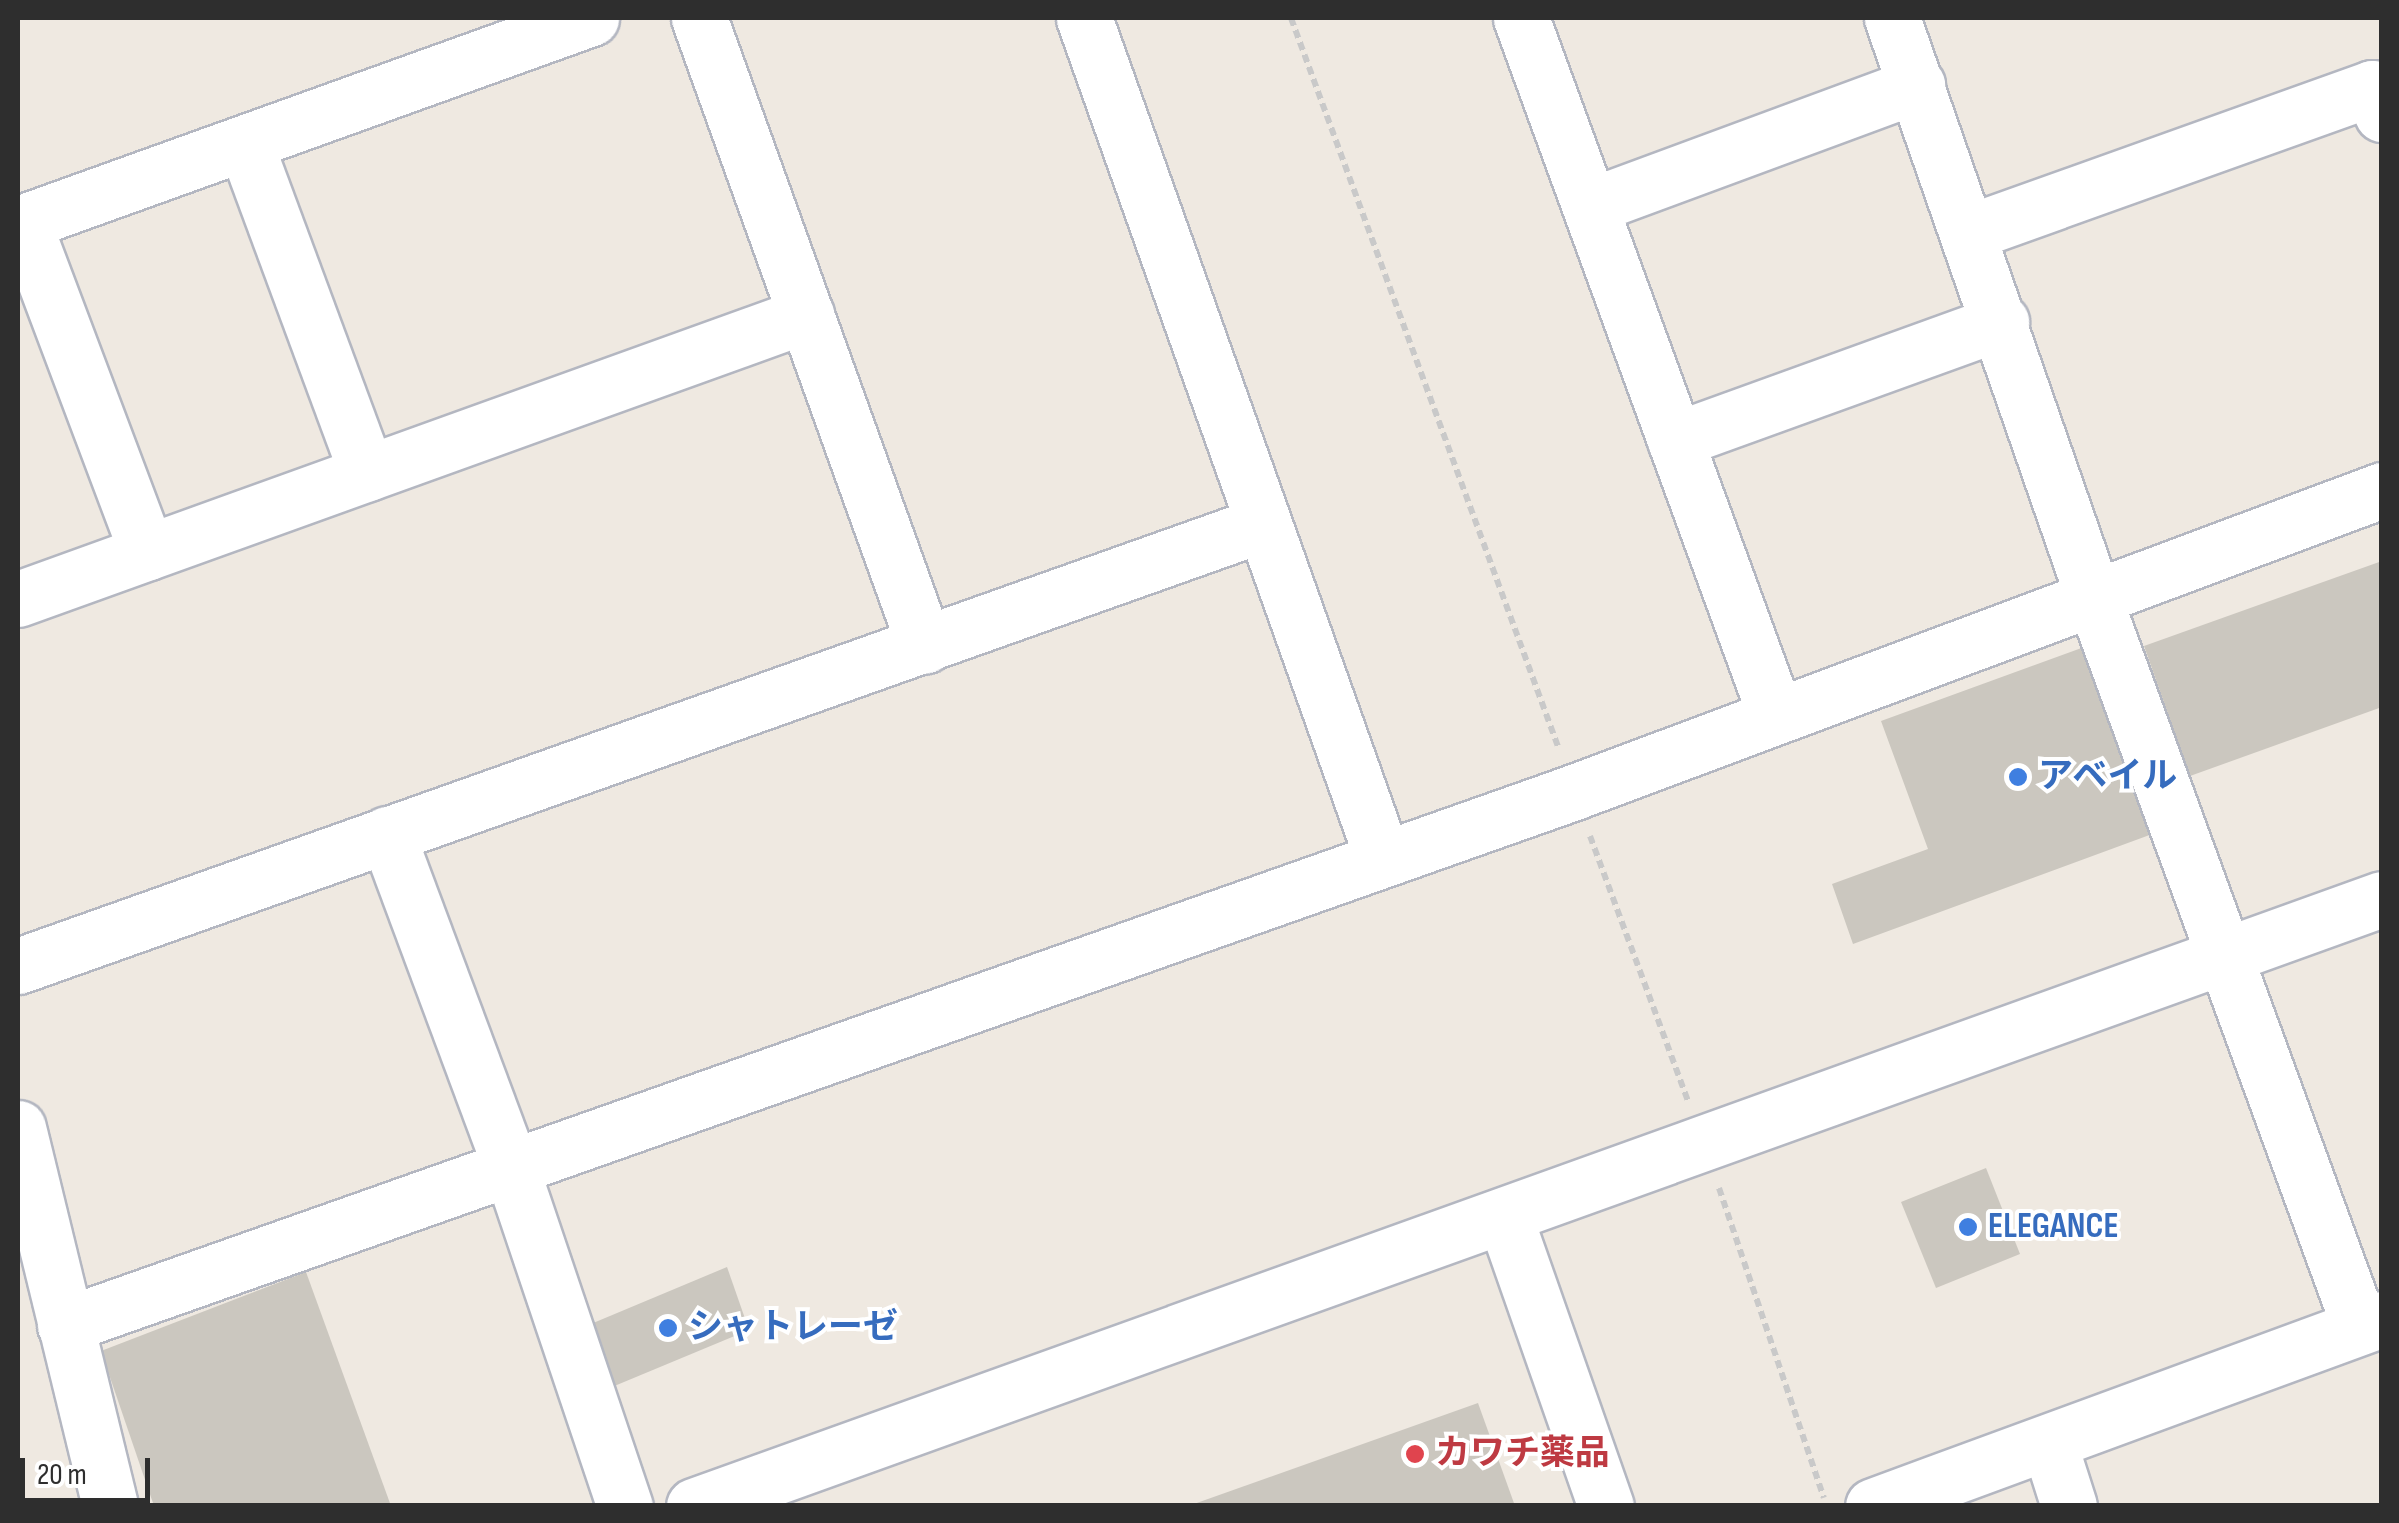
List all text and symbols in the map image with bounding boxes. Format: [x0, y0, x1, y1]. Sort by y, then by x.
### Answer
place label: アベイル [2038, 756, 2178, 798]
marker: アベイル [2007, 766, 2029, 788]
place label: ELEGANCE [1988, 1206, 2119, 1248]
marker: ELEGANCE [1957, 1216, 1979, 1238]
place label: シャトレーゼ [688, 1307, 898, 1349]
marker: シャトレーゼ [657, 1317, 679, 1339]
place label: カワチ薬品 [1435, 1433, 1610, 1475]
scale bar [25, 1438, 155, 1500]
marker: カワチ薬品 [1404, 1443, 1426, 1465]
text: 20 m [37, 1457, 87, 1493]

